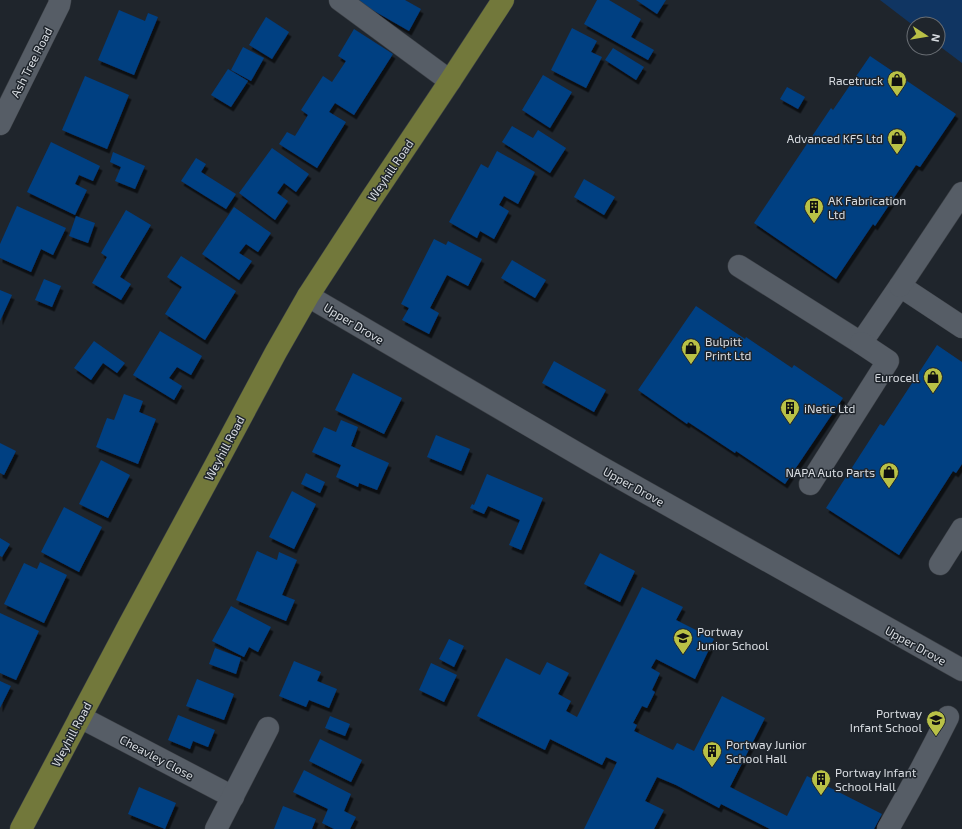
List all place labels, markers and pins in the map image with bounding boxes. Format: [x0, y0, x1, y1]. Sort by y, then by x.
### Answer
shop icon: Racetruck [886, 69, 908, 97]
place label: Racetruck [829, 73, 883, 87]
shop icon: Advanced KFS Ltd [886, 127, 908, 155]
place label: Advanced KFS Ltd [787, 131, 883, 145]
place label: AK Fabrication Ltd [828, 193, 906, 221]
building icon: AK Fabrication Ltd [803, 196, 825, 224]
place label: Bulpitt Print Ltd [705, 334, 751, 362]
shop icon: Bulpitt Print Ltd [680, 337, 702, 365]
shop icon: Eurocell [922, 366, 944, 394]
place label: Eurocell [875, 370, 919, 384]
building icon: iNetic Ltd [779, 397, 801, 425]
place label: iNetic Ltd [804, 401, 855, 415]
shop icon: NAPA Auto Parts [878, 461, 900, 489]
place label: NAPA Auto Parts [785, 465, 875, 479]
place label: Portway Junior School [697, 624, 769, 652]
school or university icon: Portway Junior School [672, 627, 694, 655]
place label: Portway Infant School [850, 706, 923, 734]
school or university icon: Portway Infant School [925, 709, 947, 737]
place label: Portway Junior School Hall [726, 737, 807, 765]
building icon: Portway Junior School Hall [701, 740, 723, 768]
place label: Portway Infant School Hall [835, 765, 917, 793]
building icon: Portway Infant School Hall [810, 768, 832, 796]

